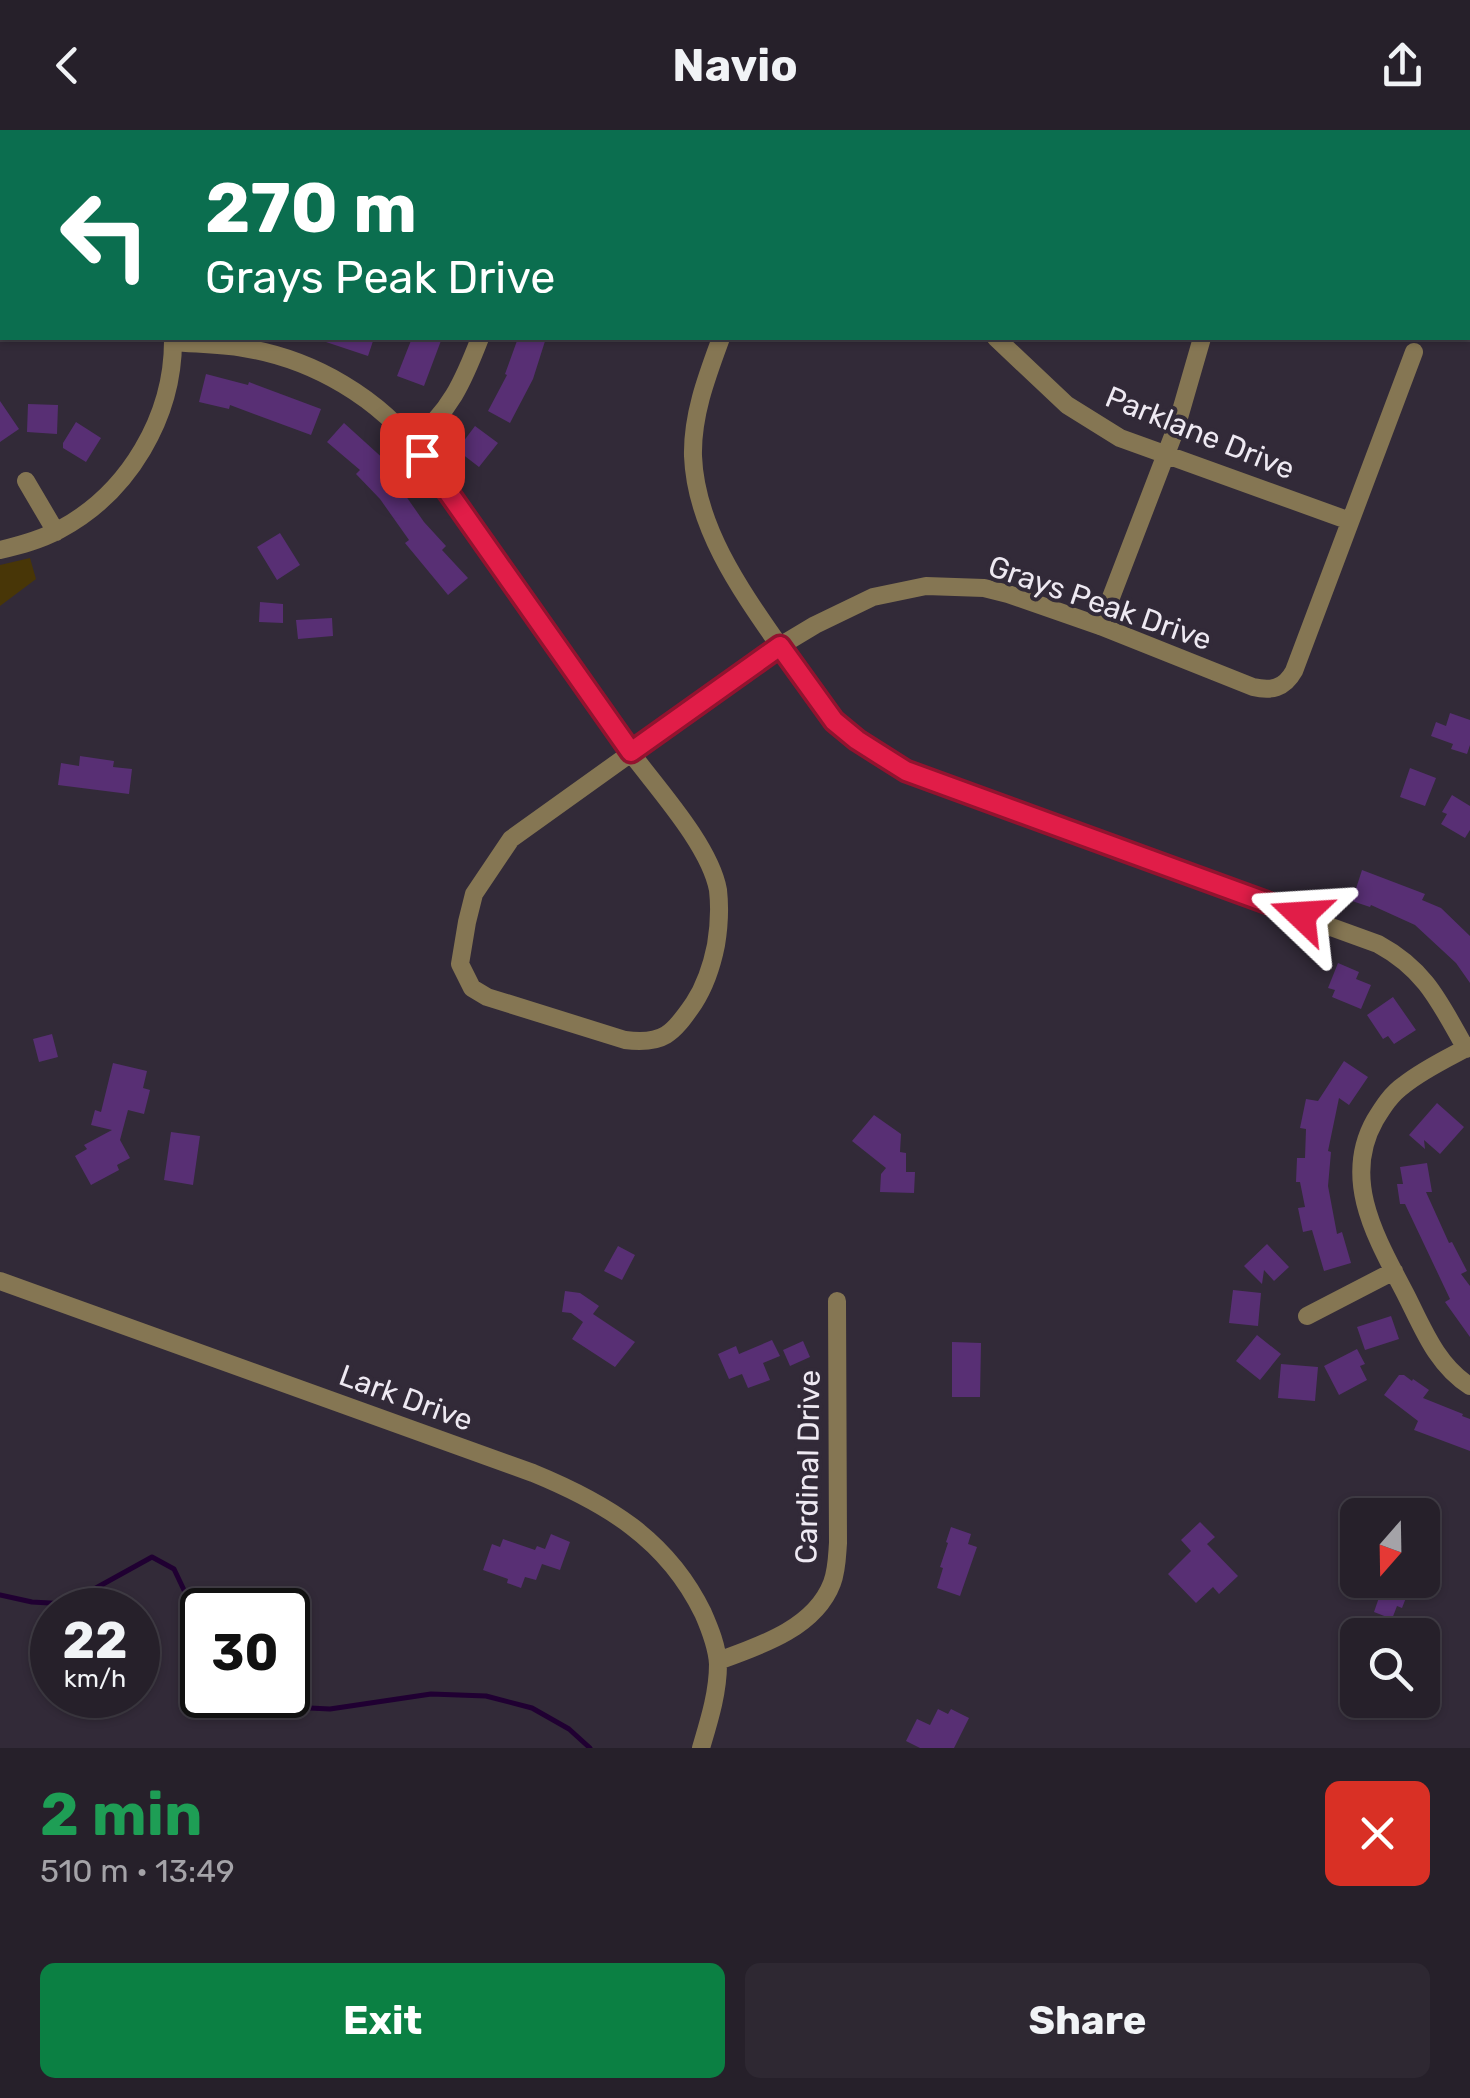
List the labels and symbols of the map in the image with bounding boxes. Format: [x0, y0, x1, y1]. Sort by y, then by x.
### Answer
street label: Parklane Drive [1100, 379, 1300, 487]
pin [380, 413, 465, 498]
street label: Grays Peak Drive [984, 548, 1216, 658]
position arrow [1249, 863, 1353, 967]
street label: Lark Drive [334, 1357, 478, 1439]
street label: Cardinal Drive [788, 1370, 828, 1564]
north arrow [1340, 1498, 1440, 1598]
speed limit sign: 30 [180, 1588, 310, 1718]

